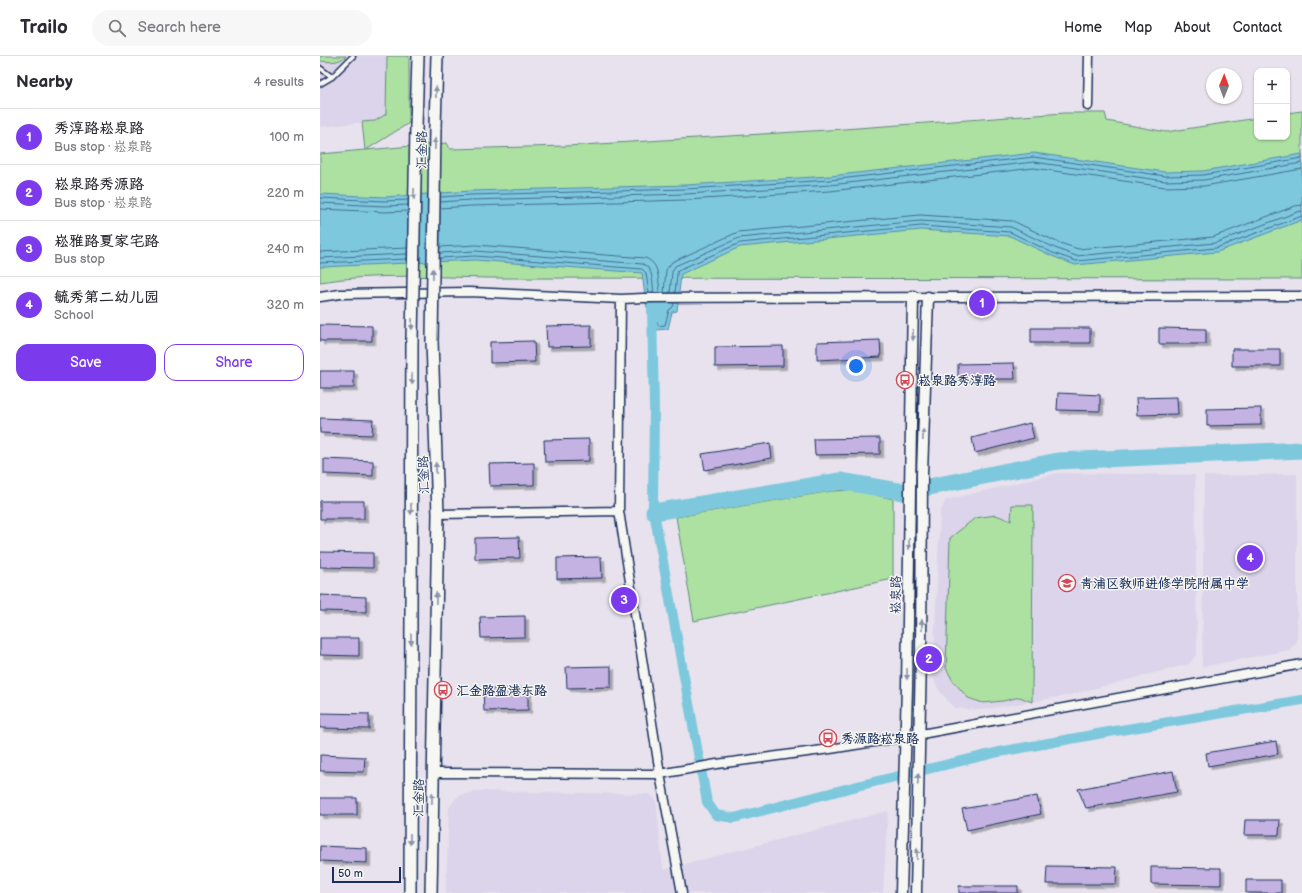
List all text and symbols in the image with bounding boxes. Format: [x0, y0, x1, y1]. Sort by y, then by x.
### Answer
search box [92, 10, 372, 46]
text: Trailo [20, 16, 68, 39]
icon: search [106, 17, 128, 39]
text: Search here [138, 18, 221, 37]
text: Home [1064, 19, 1102, 36]
text: Map [1124, 19, 1152, 36]
text: About [1174, 19, 1211, 36]
text: Contact [1233, 19, 1282, 36]
north arrow [1206, 68, 1242, 104]
map controls [1254, 68, 1290, 140]
button: + [1254, 68, 1290, 104]
text: Nearby [16, 72, 73, 92]
text: 4 results [254, 74, 304, 90]
one-way arrow [433, 85, 439, 98]
button: − [1254, 104, 1290, 140]
text: 秀淳路崧泉路 [54, 119, 144, 138]
text: 1 [26, 129, 32, 145]
text: 100 m [269, 129, 304, 145]
street label: 汇金路 [414, 130, 430, 170]
one-way arrow [432, 137, 438, 150]
text: Bus stop · 崧泉路 [54, 139, 153, 155]
text: 崧泉路秀源路 [54, 175, 144, 194]
text: 2 [25, 185, 33, 201]
text: 220 m [267, 185, 304, 201]
one-way arrow [411, 188, 418, 200]
text: Bus stop · 崧泉路 [54, 195, 153, 211]
text: 崧雅路夏家宅路 [54, 232, 159, 251]
text: 3 [25, 241, 33, 257]
text: 240 m [267, 241, 304, 257]
text: Bus stop [54, 251, 105, 267]
one-way arrow [430, 267, 436, 280]
text: 毓秀第二幼儿园 [54, 288, 159, 307]
pin: 1 [969, 288, 995, 318]
text: 4 [25, 297, 33, 313]
text: 320 m [266, 297, 304, 313]
text: School [54, 307, 94, 323]
one-way arrow [409, 318, 415, 331]
one-way arrow [910, 329, 916, 342]
button: Save [16, 344, 156, 381]
button: Share [164, 344, 304, 381]
your location [846, 356, 866, 376]
bus stop icon: 崧泉路秀淳路 [895, 370, 915, 390]
one-way arrow [408, 373, 415, 385]
place label: 崧泉路秀淳路 [918, 373, 996, 389]
one-way arrow [920, 429, 927, 441]
street label: 汇金路 [415, 455, 433, 495]
one-way arrow [433, 462, 440, 474]
one-way arrow [408, 503, 414, 516]
one-way arrow [906, 538, 912, 551]
pin: 4 [1237, 543, 1263, 573]
school or university icon: 青浦区教师进修学院附属中学 [1057, 573, 1077, 593]
street label: 崧泉路 [888, 575, 904, 615]
place label: 青浦区教师进修学院附属中学 [1080, 576, 1249, 592]
pin: 3 [611, 585, 637, 615]
one-way arrow [433, 591, 439, 604]
one-way arrow [918, 619, 925, 631]
one-way arrow [408, 633, 414, 646]
pin: 2 [916, 644, 942, 674]
one-way arrow [904, 668, 910, 681]
bus stop icon: 汇金路盈港东路 [433, 680, 453, 700]
place label: 汇金路盈港东路 [456, 683, 547, 699]
bus stop icon: 秀源路崧泉路 [818, 728, 838, 748]
place label: 秀源路崧泉路 [841, 731, 919, 747]
one-way arrow [915, 773, 922, 785]
street label: 汇金路 [411, 778, 427, 818]
one-way arrow [429, 791, 435, 804]
one-way arrow [407, 833, 413, 846]
one-way arrow [914, 847, 920, 860]
scale bar [332, 865, 401, 884]
text: 50 m [338, 867, 363, 880]

